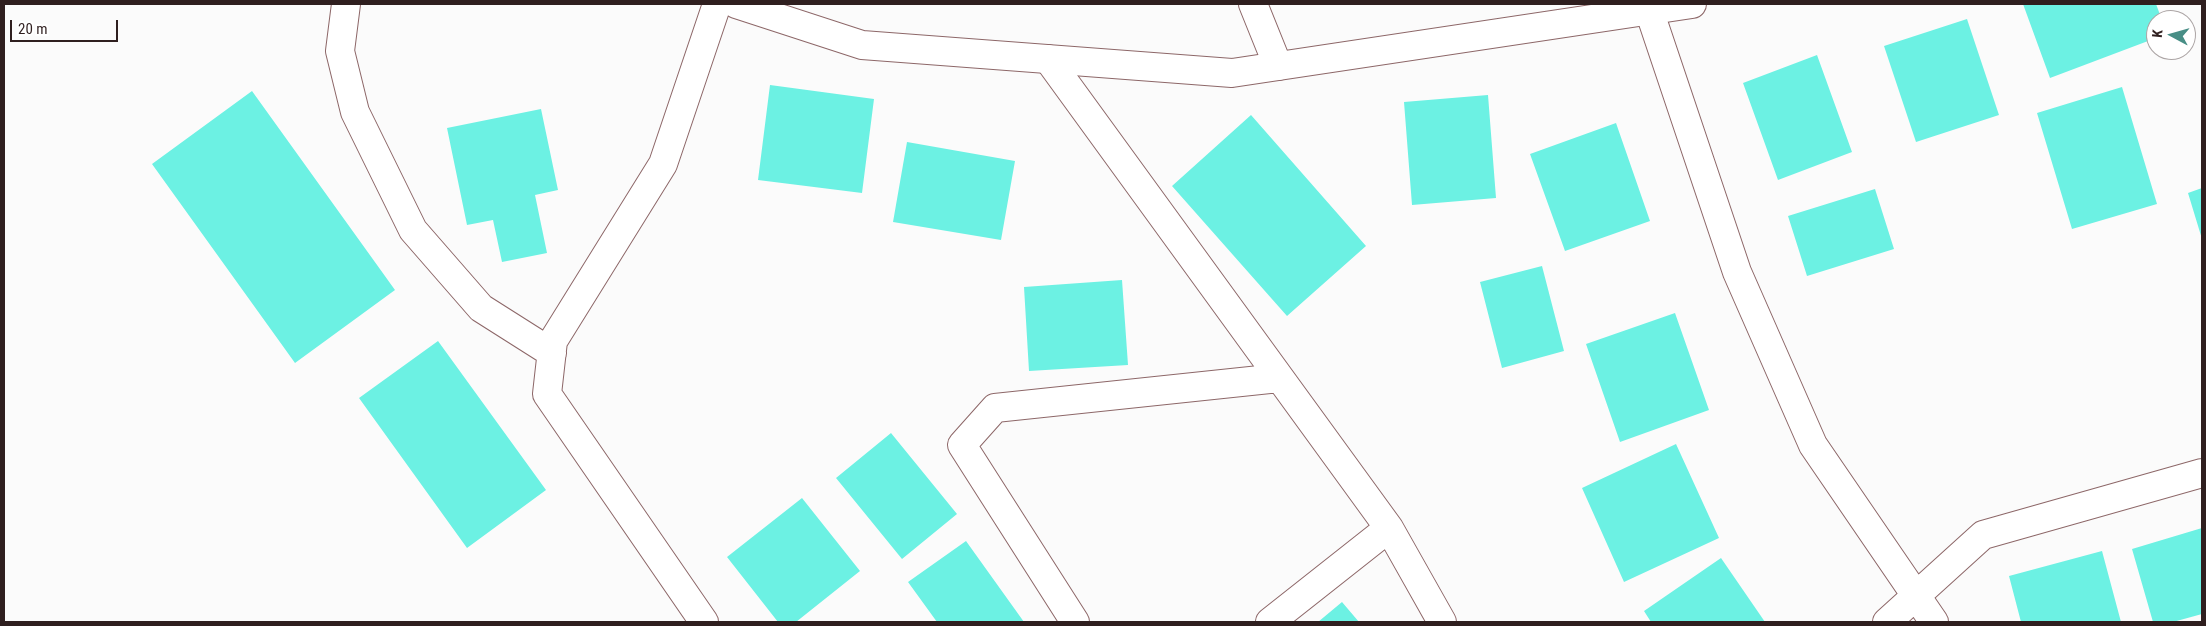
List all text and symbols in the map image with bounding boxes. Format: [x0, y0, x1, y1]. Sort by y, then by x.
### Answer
scale bar [12, 10, 120, 42]
north arrow [2146, 10, 2196, 60]
text: 20 m [18, 20, 48, 38]
text: K [2149, 29, 2165, 38]

